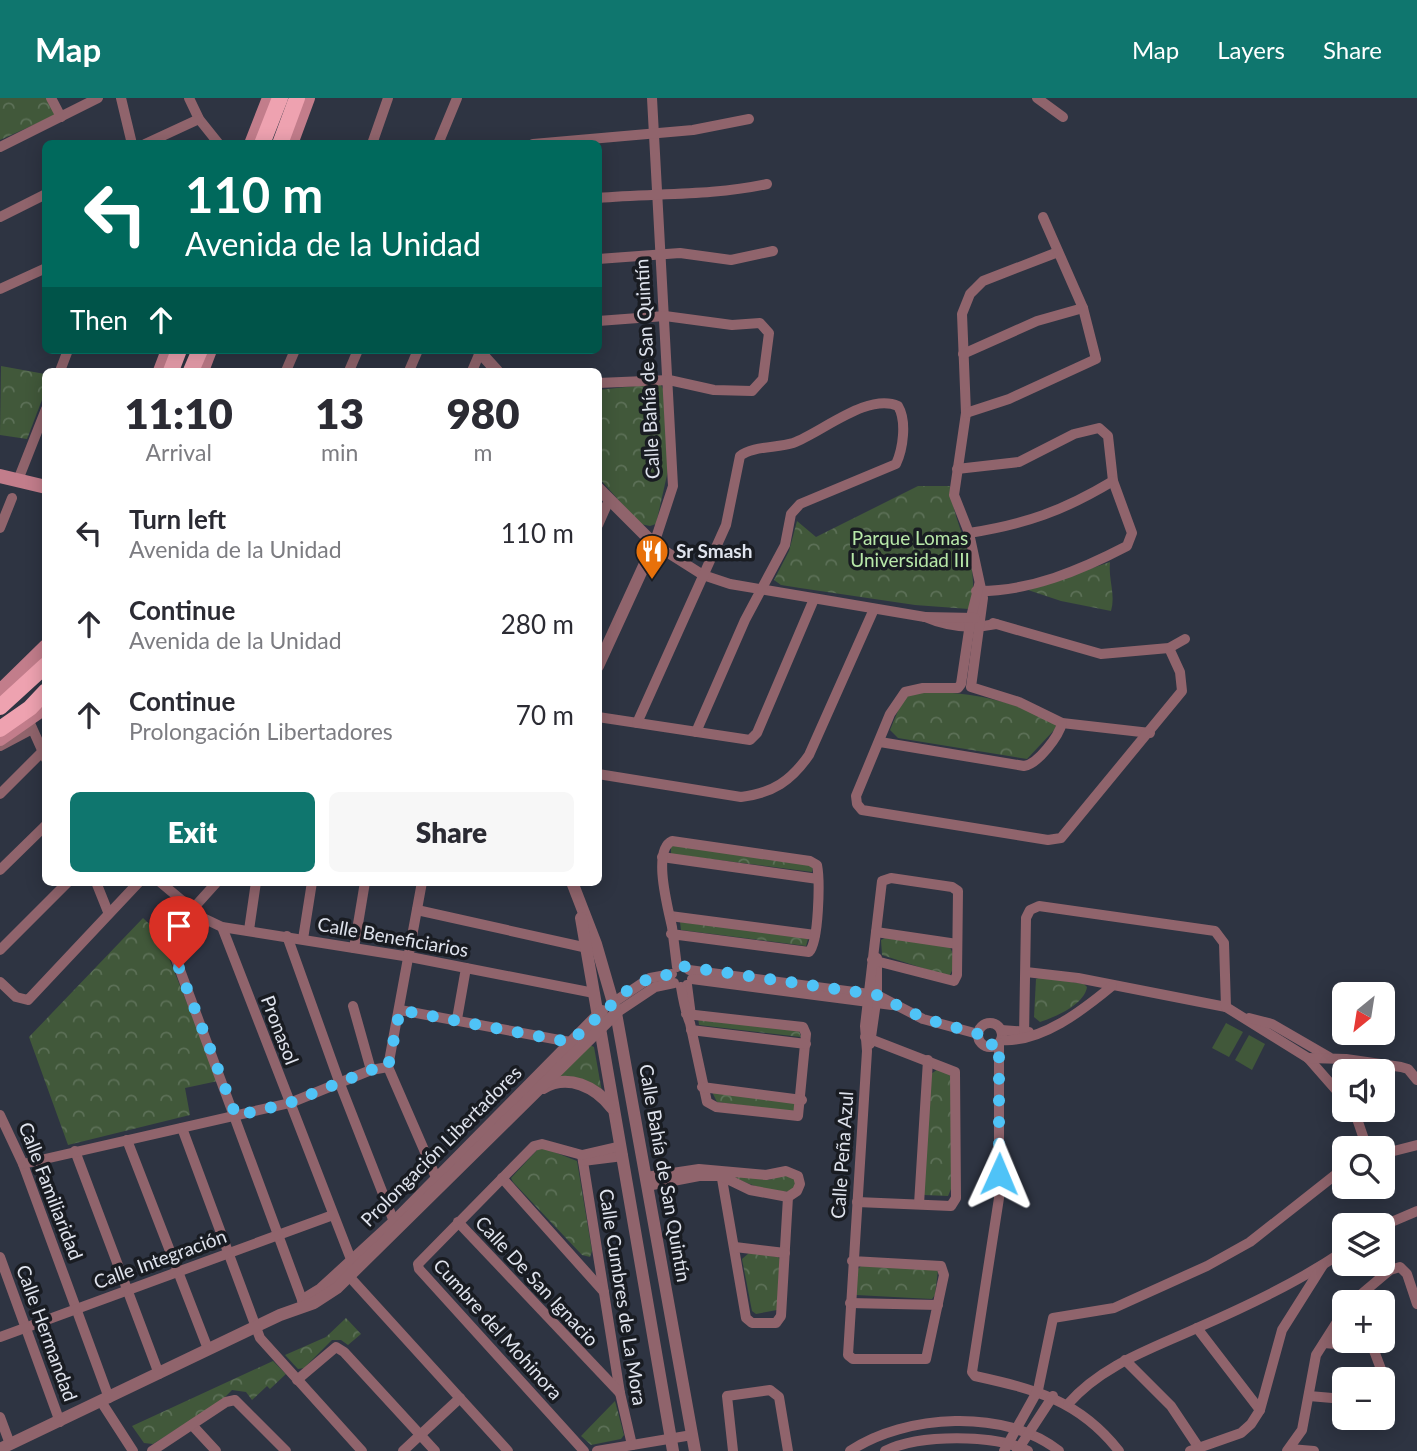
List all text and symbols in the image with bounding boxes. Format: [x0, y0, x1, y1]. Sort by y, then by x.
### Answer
text: Map [35, 29, 101, 69]
text: Map [1132, 35, 1179, 64]
text: Layers [1217, 35, 1285, 64]
text: Share [1323, 35, 1382, 64]
text: 110 m [185, 165, 323, 223]
icon: left [70, 168, 161, 259]
text: Avenida de la Unidad [185, 224, 481, 263]
street label: Calle Bahía de San Quintín [629, 258, 664, 480]
icon: ahead [142, 301, 180, 339]
text: Then [70, 304, 128, 336]
text: 11:10 [124, 388, 233, 438]
text: 13 [315, 388, 364, 438]
text: 980 [446, 388, 520, 438]
text: Arrival [146, 438, 212, 466]
text: min [321, 438, 358, 466]
text: m [474, 438, 492, 466]
text: Turn left [129, 503, 226, 535]
icon: left [70, 514, 108, 552]
text: 110 m [501, 517, 574, 549]
park label: Parque Lomas Universidad III [850, 526, 970, 571]
restaurant icon: Sr Smash [633, 532, 671, 581]
text: Avenida de la Unidad [129, 535, 342, 563]
place label: Sr Smash [676, 539, 752, 562]
text: Continue [129, 594, 235, 626]
icon: ahead [70, 605, 108, 643]
text: 280 m [501, 608, 574, 640]
text: Avenida de la Unidad [129, 626, 342, 654]
text: Continue [129, 685, 235, 717]
icon: ahead [70, 696, 108, 734]
text: 70 m [516, 699, 574, 731]
text: Prolongación Libertadores [129, 717, 393, 745]
button: Exit [70, 792, 315, 872]
button: Share [329, 792, 574, 872]
pin [149, 896, 209, 968]
icon: arrive [160, 907, 198, 945]
street label: Calle Beneficiarios [316, 912, 470, 961]
north arrow [1332, 982, 1395, 1045]
map controls [1332, 982, 1395, 1430]
street label: Pronasol [257, 992, 304, 1068]
button: sound [1332, 1059, 1395, 1122]
street label: Prolongación Libertadores [355, 1060, 526, 1231]
street label: Calle Bahía de San Quintín [635, 1062, 696, 1284]
street label: Calle Peña Azul [826, 1090, 857, 1219]
street label: Calle Familiaridad [15, 1119, 88, 1263]
button: search [1332, 1136, 1395, 1199]
position arrow [962, 1137, 1036, 1211]
street label: Calle Cumbres de La Mora [595, 1187, 652, 1407]
street label: Calle De San Ignacio [471, 1211, 604, 1351]
button: layers [1332, 1213, 1395, 1276]
street label: Calle Integración [90, 1224, 229, 1293]
street label: Cumbre del Mohinora [429, 1253, 568, 1404]
street label: Calle Hermandad [12, 1261, 83, 1404]
button: + [1332, 1290, 1395, 1353]
button: − [1332, 1367, 1395, 1430]

